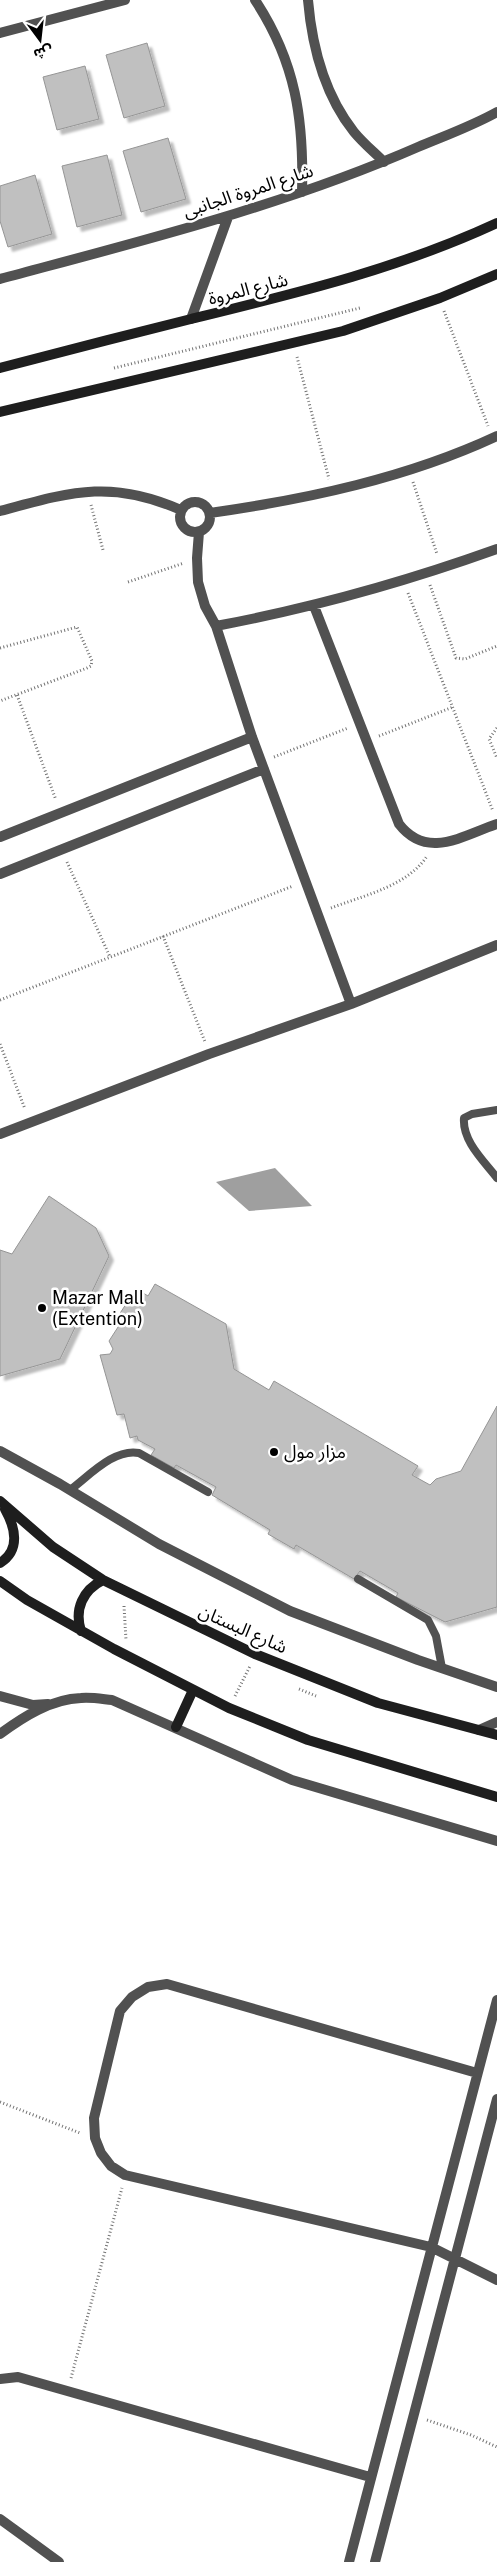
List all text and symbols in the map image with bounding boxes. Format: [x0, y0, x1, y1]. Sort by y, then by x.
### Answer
north arrow [15, 15, 65, 65]
text: ش [32, 42, 55, 63]
street label: شارع المروة الجانبى [180, 160, 317, 225]
street label: شارع المروة [206, 268, 291, 312]
place label: Mazar Mall (Extention) [52, 1287, 144, 1329]
marker: Mazar Mall (Extention) [36, 1302, 48, 1314]
place label: مزار مول [284, 1441, 346, 1463]
marker: مزار مول [268, 1446, 280, 1458]
street label: شارع البستان [194, 1600, 290, 1661]

